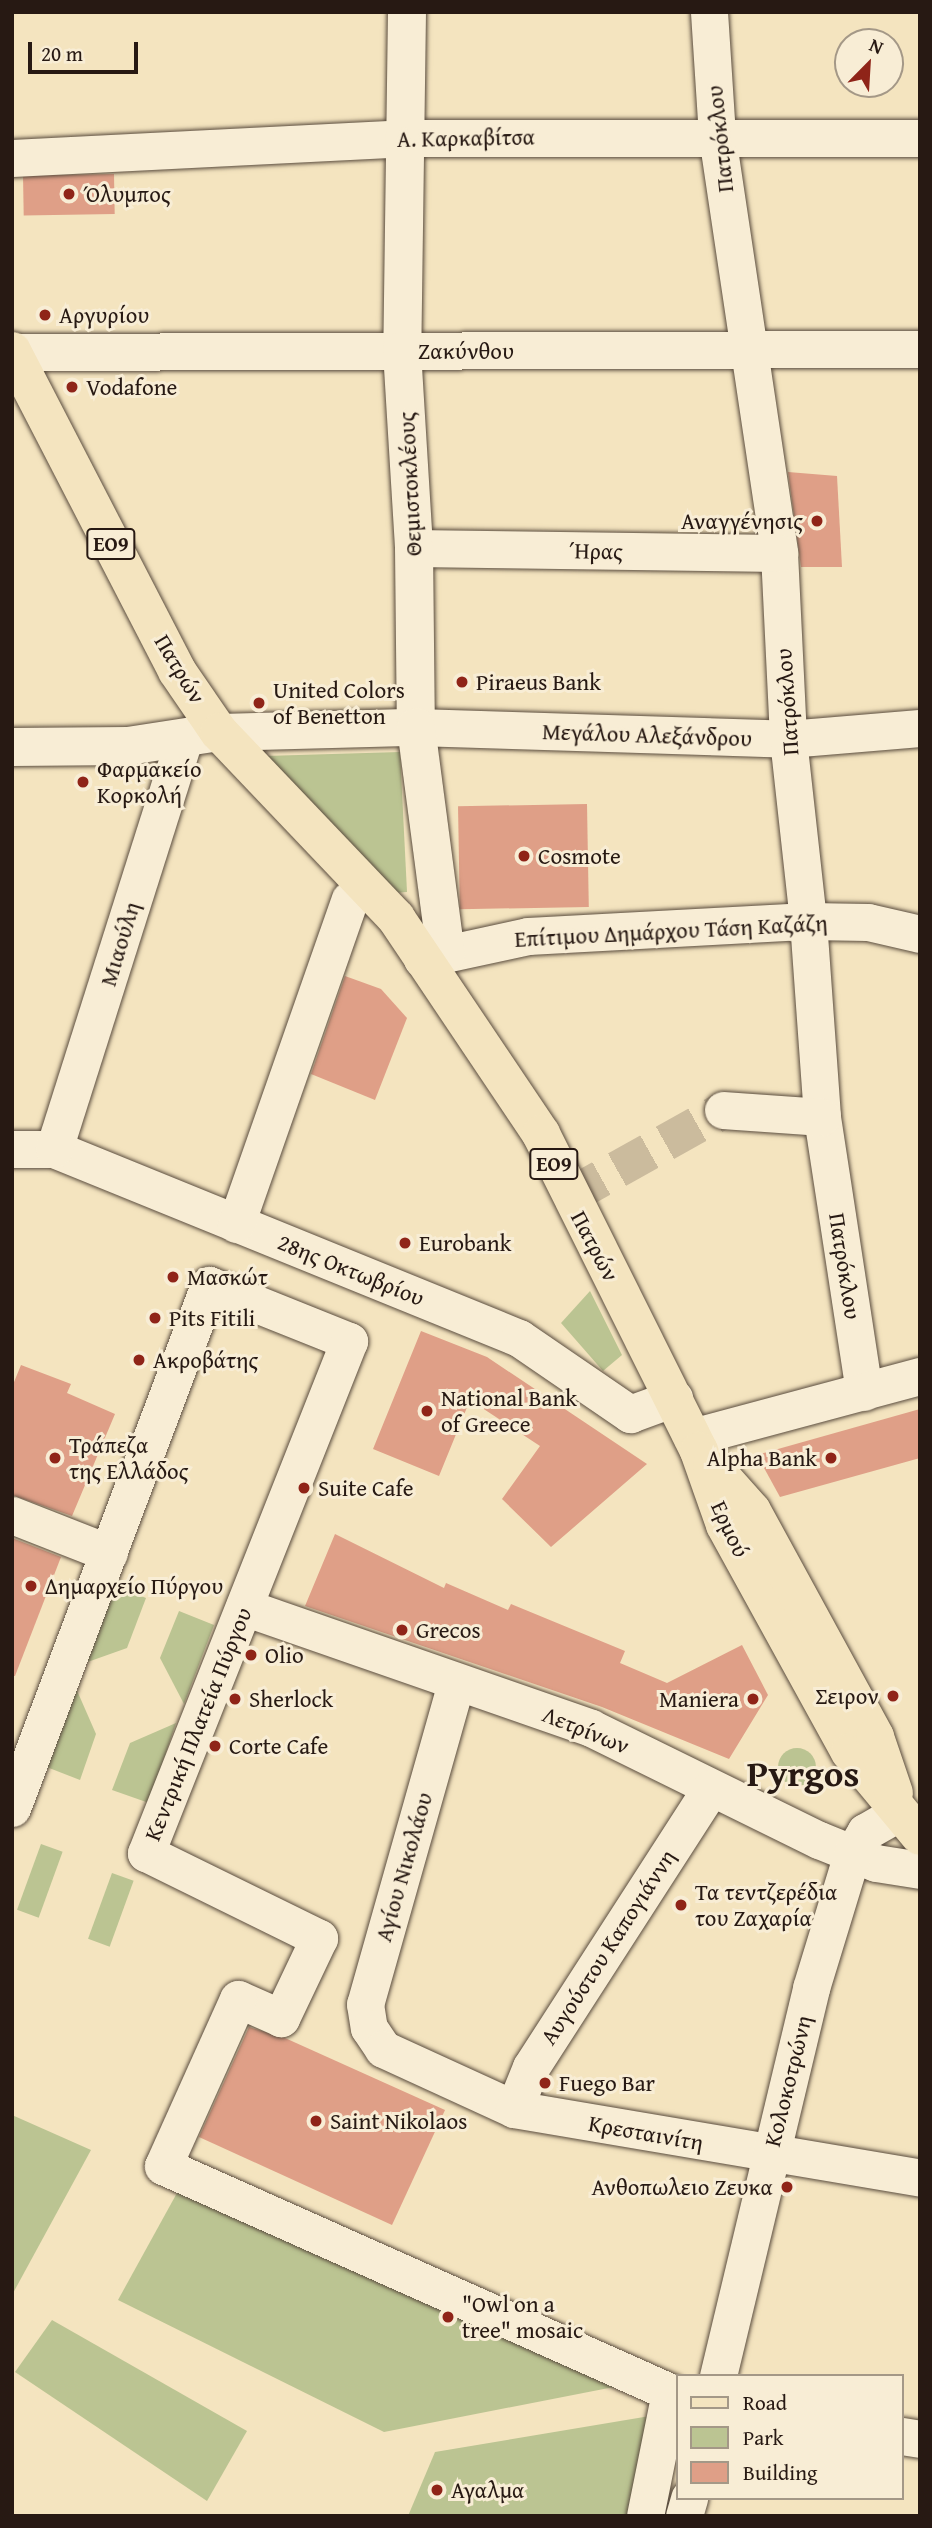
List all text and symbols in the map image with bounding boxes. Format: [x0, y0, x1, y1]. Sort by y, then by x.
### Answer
scale bar [32, 28, 142, 72]
north arrow [834, 28, 904, 98]
text: N [865, 30, 888, 61]
text: 20 m [41, 38, 83, 69]
street label: Πατρόκλου [701, 84, 739, 194]
street label: Α. Καρκαβίτσα [397, 123, 535, 153]
place label: Όλυμπος [83, 180, 171, 208]
marker: Όλυμπος [61, 186, 77, 202]
place label: Αργυρίου [59, 301, 149, 329]
marker: Αργυρίου [37, 307, 53, 323]
street label: Ζακύνθου [418, 337, 514, 365]
place label: Vodafone [86, 373, 177, 401]
marker: Vodafone [64, 379, 80, 395]
street label: Θεμιστοκλέους [392, 411, 428, 557]
place label: Αναγγένησις [681, 507, 803, 535]
marker: Αναγγένησις [809, 513, 825, 529]
road number: ΕΟ9 [85, 526, 137, 562]
street label: Ήρας [569, 537, 623, 565]
street label: Πατρών [149, 629, 211, 709]
street label: Πατρόκλου [769, 647, 805, 757]
place label: Piraeus Bank [476, 668, 601, 696]
marker: Piraeus Bank [454, 674, 470, 690]
place label: United Colors of Benetton [273, 676, 405, 730]
marker: United Colors of Benetton [251, 695, 267, 711]
street label: Μεγάλου Αλεξάνδρου [542, 718, 752, 752]
place label: Φαρμακείο Κορκολή [97, 755, 202, 809]
marker: Φαρμακείο Κορκολή [75, 774, 91, 790]
place label: Cosmote [538, 842, 621, 870]
marker: Cosmote [516, 848, 532, 864]
street label: Μιαούλη [94, 898, 146, 990]
street label: Επίτιμου Δημάρχου Τάση Καζάζη [514, 909, 828, 953]
road number: ΕΟ9 [528, 1146, 580, 1182]
street label: Πατρών [565, 1206, 625, 1286]
street label: Πατρόκλου [823, 1211, 867, 1321]
street label: 28ης Οκτωβρίου [274, 1228, 428, 1312]
place label: Eurobank [419, 1229, 511, 1257]
marker: Eurobank [397, 1235, 413, 1251]
place label: Mασκώτ [187, 1263, 268, 1291]
marker: Mασκώτ [165, 1269, 181, 1285]
place label: Pits Fitili [169, 1304, 255, 1332]
marker: Pits Fitili [147, 1310, 163, 1326]
place label: Ακροβάτης [153, 1346, 258, 1374]
marker: Ακροβάτης [131, 1352, 147, 1368]
place label: National Bank of Greece [441, 1384, 577, 1438]
marker: National Bank of Greece [419, 1403, 435, 1419]
place label: Τράπεζα της Ελλάδος [69, 1431, 188, 1485]
place label: Alpha Bank [707, 1444, 817, 1472]
marker: Τράπεζα της Ελλάδος [47, 1450, 63, 1466]
marker: Alpha Bank [823, 1450, 839, 1466]
place label: Suite Cafe [318, 1474, 414, 1502]
marker: Suite Cafe [296, 1480, 312, 1496]
street label: Ερμού [705, 1496, 755, 1562]
place label: Δημαρχείο Πύργου [45, 1572, 223, 1600]
marker: Δημαρχείο Πύργου [23, 1578, 39, 1594]
street label: Κεντρική Πλατεία Πύργου [139, 1603, 257, 1845]
place label: Grecos [416, 1616, 481, 1644]
marker: Grecos [394, 1622, 410, 1638]
place label: Olio [265, 1641, 304, 1669]
marker: Olio [243, 1647, 259, 1663]
place label: Σειρον [815, 1682, 879, 1710]
place label: Sherlock [249, 1685, 333, 1713]
place label: Maniera [659, 1685, 739, 1713]
marker: Σειρον [885, 1688, 901, 1704]
marker: Sherlock [227, 1691, 243, 1707]
marker: Maniera [745, 1691, 761, 1707]
street label: Λετρίνων [539, 1700, 633, 1760]
place label: Corte Cafe [229, 1732, 328, 1760]
marker: Corte Cafe [207, 1738, 223, 1754]
district label: Pyrgos [747, 1751, 859, 1795]
street label: Αγίου Νικολάου [370, 1789, 438, 1945]
street label: Αυγούστου Καπογιάννη [535, 1844, 681, 2050]
place label: Τα τεντζερέδια του Ζαχαρία [695, 1878, 837, 1932]
marker: Τα τεντζερέδια του Ζαχαρία [673, 1897, 689, 1913]
street label: Κολοκοτρώνη [758, 2012, 818, 2150]
place label: Fuego Bar [559, 2069, 655, 2097]
marker: Fuego Bar [537, 2075, 553, 2091]
place label: Saint Nikolaos [330, 2107, 467, 2135]
street label: Κρεσταινίτη [586, 2109, 706, 2157]
marker: Saint Nikolaos [308, 2113, 324, 2129]
place label: Ανθοπωλειο Ζευκα [591, 2173, 773, 2201]
marker: Ανθοπωλειο Ζευκα [779, 2179, 795, 2195]
place label: "Owl on a tree" mosaic [462, 2290, 583, 2344]
marker: "Owl on a tree" mosaic [440, 2309, 456, 2325]
legend [676, 2374, 904, 2500]
text: Road [743, 2387, 787, 2418]
text: Park [743, 2422, 784, 2453]
text: Building [743, 2457, 817, 2488]
place label: Αγαλμα [451, 2476, 525, 2504]
marker: Αγαλμα [429, 2482, 445, 2498]

